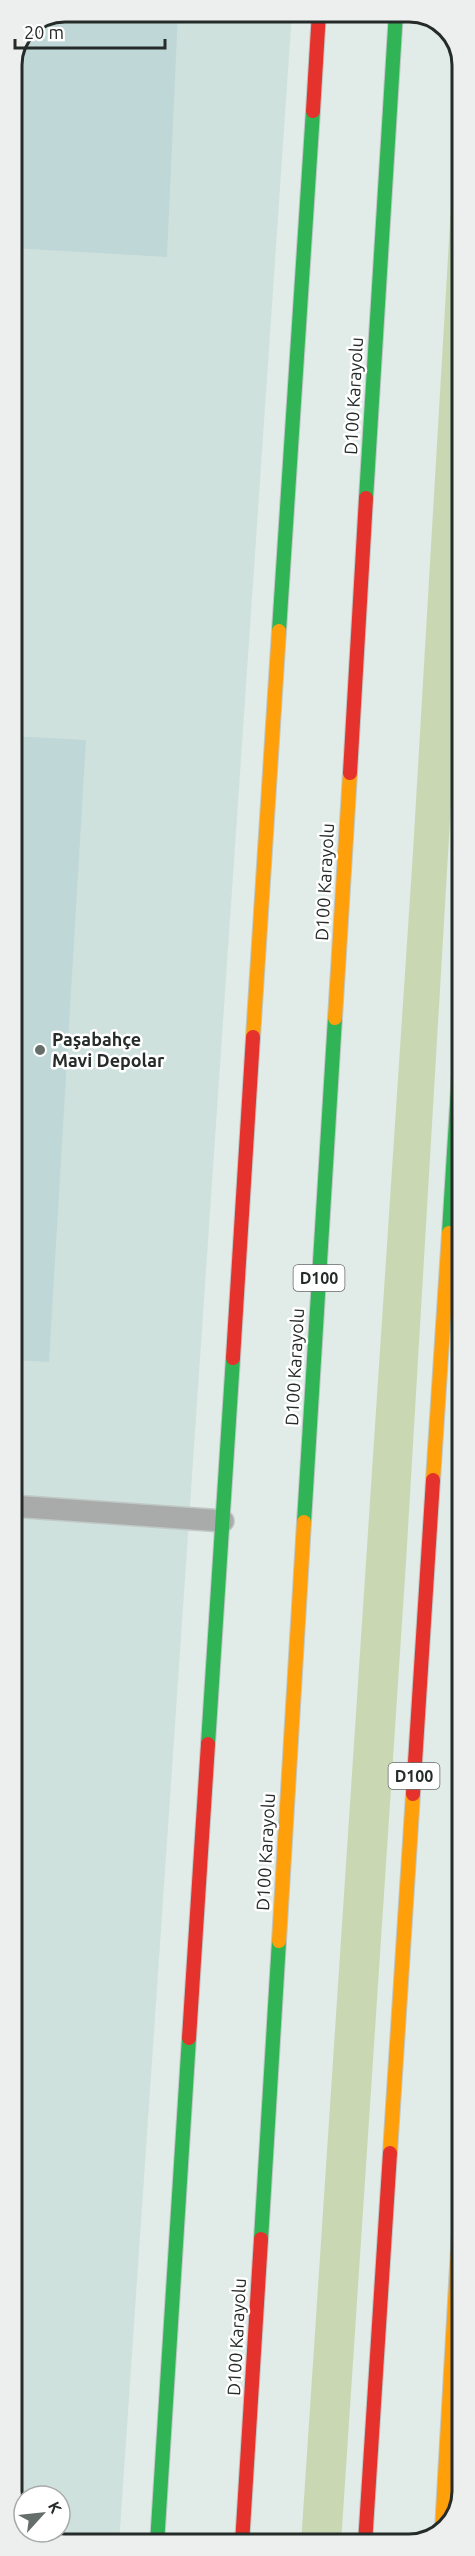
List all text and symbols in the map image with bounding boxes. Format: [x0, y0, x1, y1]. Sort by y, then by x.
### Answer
scale bar [15, 12, 165, 50]
text: 20 m [24, 22, 64, 42]
street label: D100 Karayolu [340, 337, 366, 455]
street label: D100 Karayolu [311, 823, 337, 941]
place label: Paşabahçe Mavi Depolar [52, 1029, 165, 1070]
marker: Paşabahçe Mavi Depolar [33, 1043, 47, 1057]
road number: D100 [294, 1265, 344, 1291]
street label: D100 Karayolu [281, 1308, 307, 1426]
road number: D100 [388, 1763, 440, 1789]
street label: D100 Karayolu [252, 1793, 278, 1911]
street label: D100 Karayolu [223, 2278, 249, 2396]
north arrow [12, 2484, 72, 2544]
text: K [45, 2498, 66, 2516]

